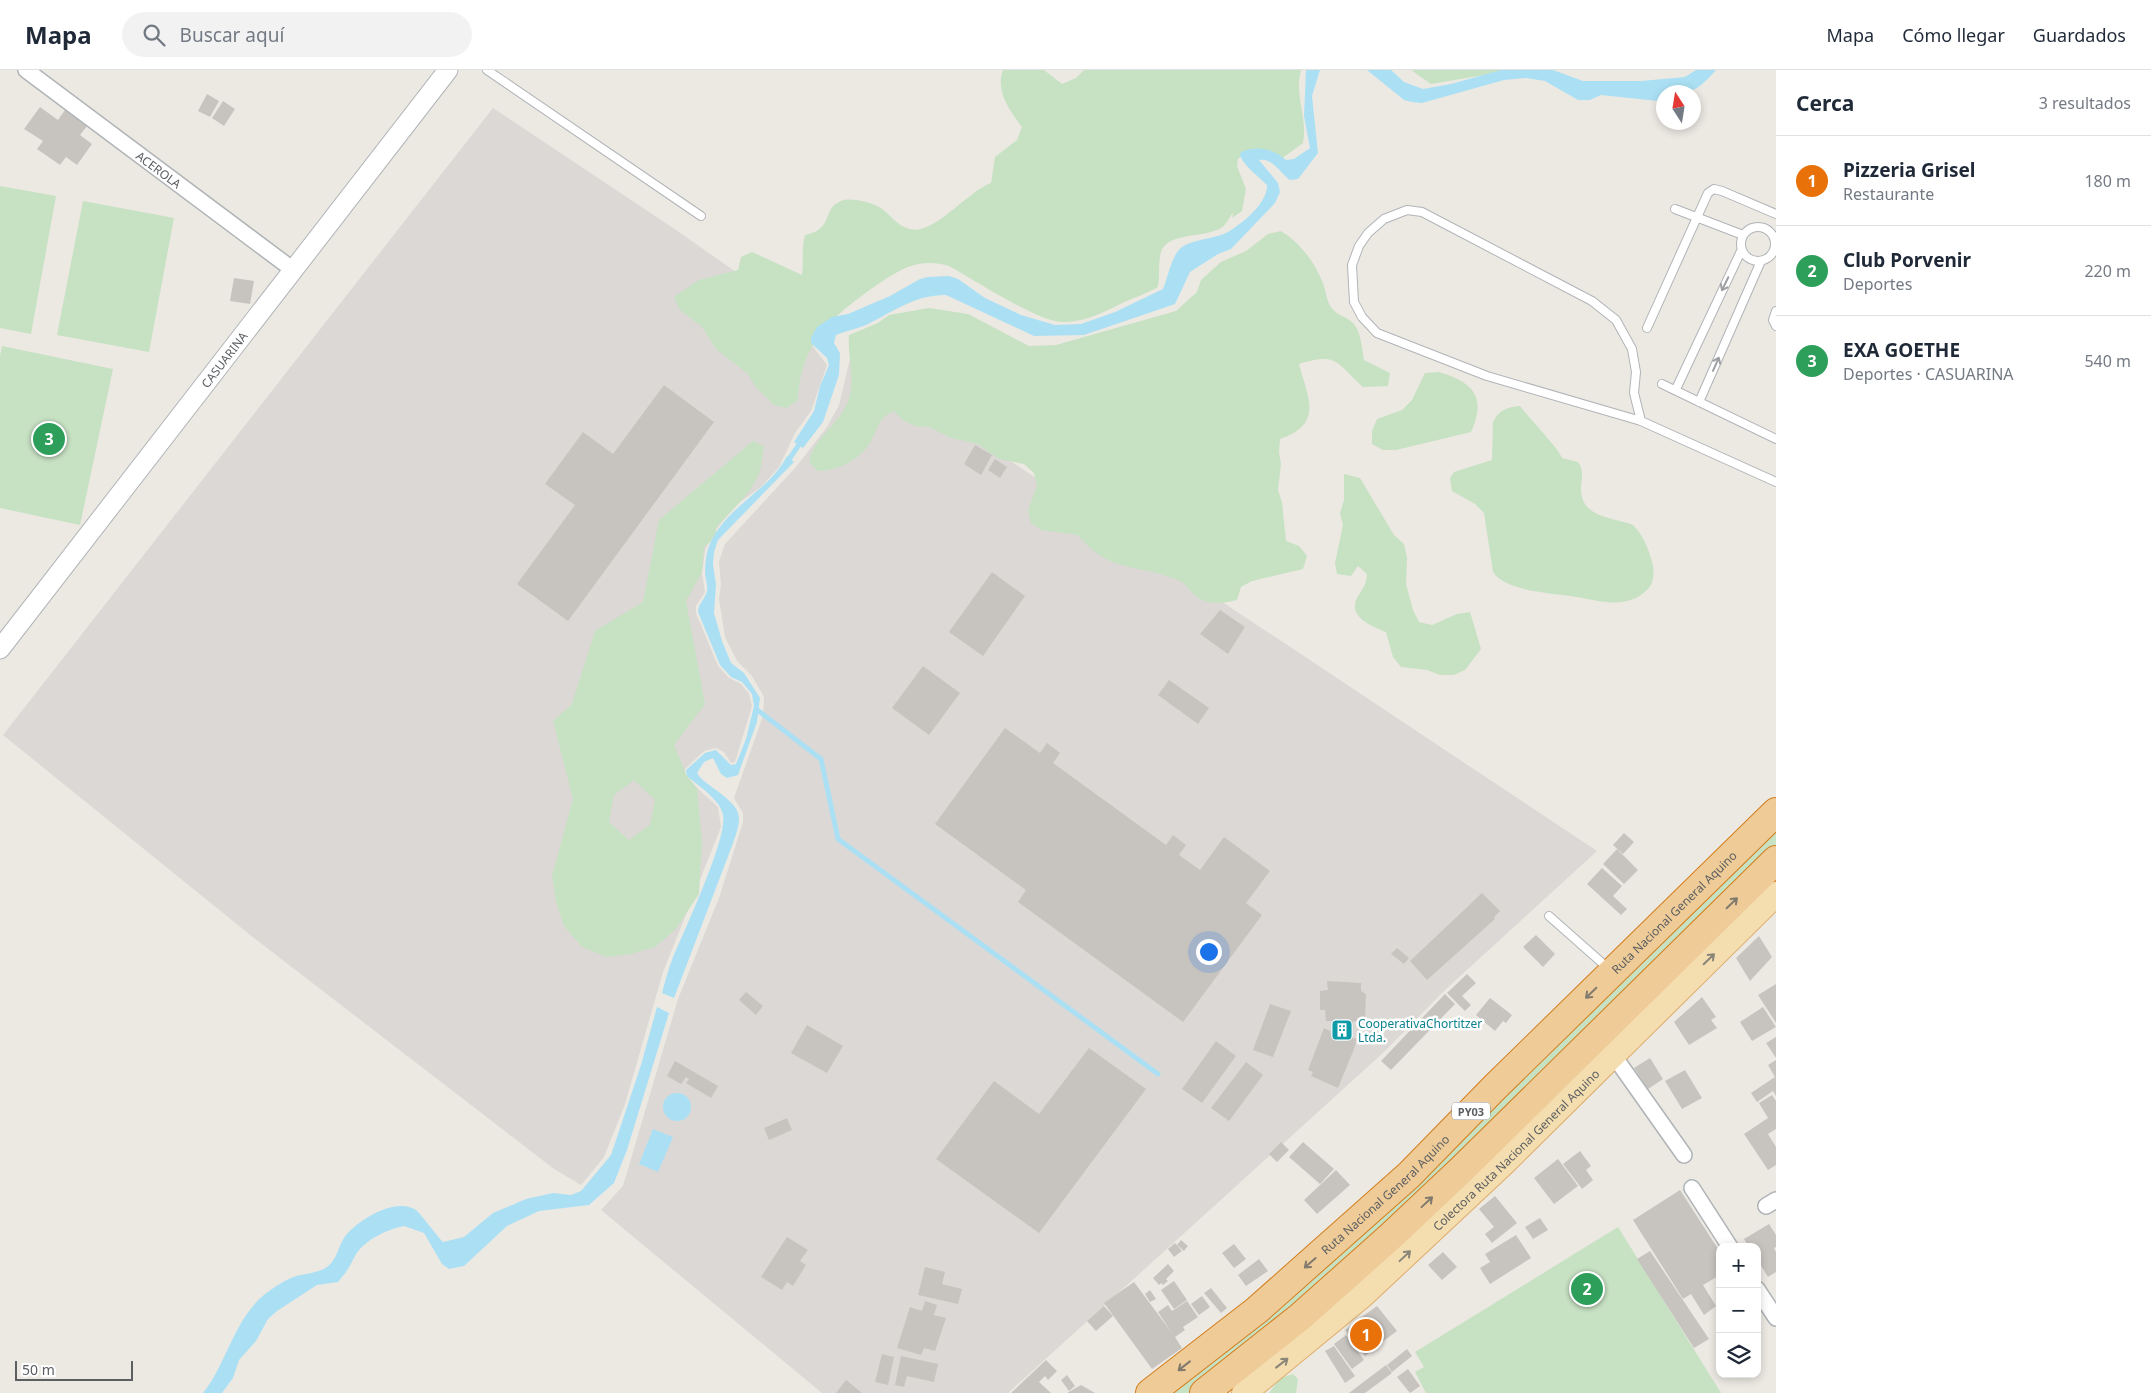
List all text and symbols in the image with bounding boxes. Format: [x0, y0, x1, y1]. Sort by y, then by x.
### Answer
search box [122, 12, 472, 57]
text: Mapa [25, 18, 92, 51]
icon: search [140, 21, 168, 49]
text: Buscar aquí [180, 22, 284, 48]
text: Mapa [1827, 23, 1874, 47]
text: Cómo llegar [1902, 23, 2005, 47]
text: Guardados [2033, 23, 2126, 47]
north arrow [1656, 85, 1701, 130]
text: Cerca [1796, 89, 1854, 117]
text: 3 resultados [2039, 92, 2131, 114]
street label: ACEROLA [133, 147, 185, 192]
text: Pizzeria Grisel [1843, 157, 1976, 183]
text: 1 [1807, 170, 1817, 192]
text: 180 m [2084, 170, 2131, 192]
text: Restaurante [1843, 183, 1934, 205]
text: Club Porvenir [1843, 247, 1971, 273]
text: 2 [1807, 260, 1817, 282]
text: 220 m [2084, 260, 2131, 282]
text: Deportes [1843, 273, 1912, 295]
one-way arrow [1720, 276, 1730, 291]
street label: CASUARINA [197, 328, 251, 391]
text: EXA GOETHE [1843, 337, 1960, 363]
text: 3 [1807, 350, 1817, 372]
text: 540 m [2084, 350, 2131, 372]
one-way arrow [1711, 357, 1721, 372]
text: Deportes · CASUARINA [1843, 363, 2014, 385]
pin: 3 [33, 420, 65, 458]
street label: Ruta Nacional General Aquino [1607, 847, 1740, 977]
one-way arrow [1726, 897, 1738, 909]
your location [1196, 939, 1222, 965]
one-way arrow [1702, 953, 1715, 965]
one-way arrow [1585, 987, 1597, 999]
place label: CooperativaChortitzer Ltda. [1358, 1015, 1482, 1046]
building icon: CooperativaChortitzer Ltda. [1330, 1018, 1354, 1042]
street label: Colectora Ruta Nacional General Aquino [1429, 1065, 1603, 1234]
road number: PY03 [1452, 1102, 1490, 1120]
street label: Ruta Nacional General Aquino [1317, 1131, 1453, 1258]
one-way arrow [1421, 1196, 1433, 1208]
map controls [1716, 1243, 1761, 1378]
button: + [1716, 1243, 1761, 1288]
one-way arrow [1398, 1250, 1411, 1262]
one-way arrow [1304, 1257, 1317, 1269]
pin: 2 [1571, 1270, 1603, 1308]
button: − [1716, 1288, 1761, 1333]
pin: 1 [1350, 1316, 1382, 1354]
button: layers [1716, 1333, 1761, 1378]
one-way arrow [1275, 1357, 1288, 1368]
scale bar [15, 1358, 132, 1381]
text: 50 m [22, 1360, 55, 1379]
one-way arrow [1178, 1360, 1191, 1371]

